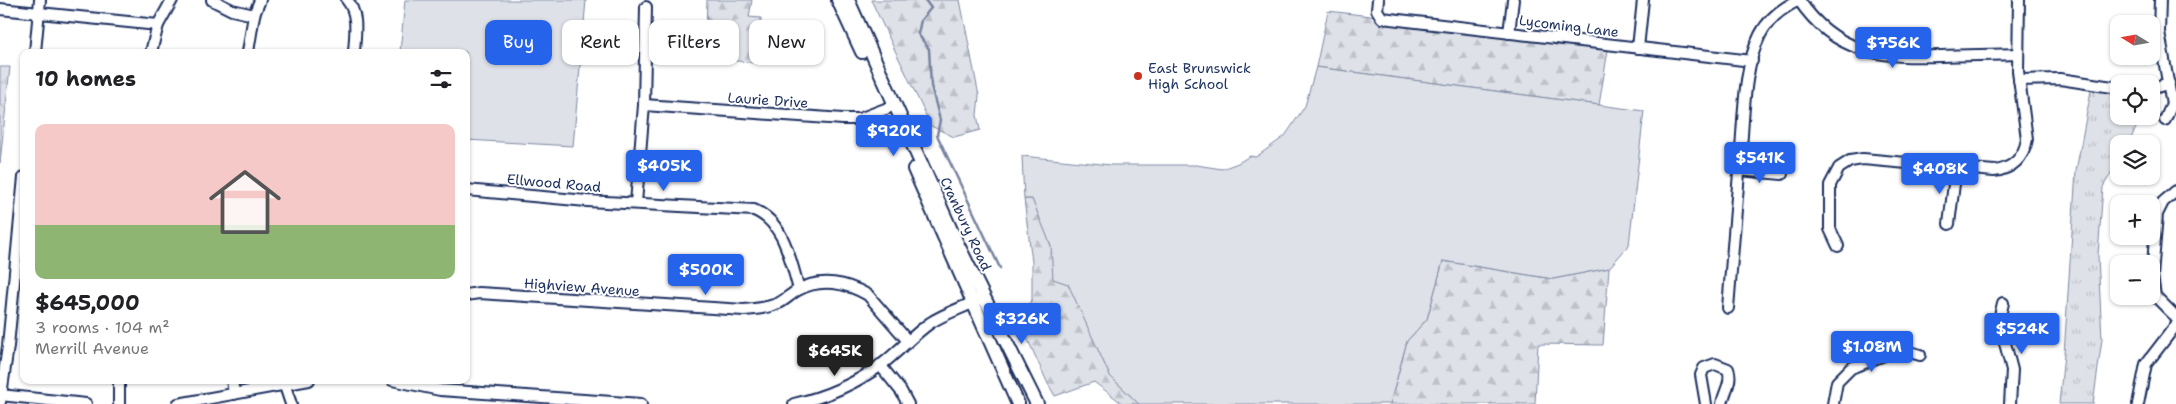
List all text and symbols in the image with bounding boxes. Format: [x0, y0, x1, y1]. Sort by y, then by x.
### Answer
street label: Lycoming Lane [1518, 11, 1620, 41]
north arrow [2110, 15, 2160, 65]
map controls [2110, 15, 2160, 305]
chip: Buy [485, 20, 552, 65]
chip: Rent [562, 20, 639, 65]
chip: Filters [649, 20, 739, 65]
chip: New [749, 20, 824, 65]
pin: $756K [1858, 27, 1928, 69]
text: $756K [1866, 32, 1920, 53]
place label: East Brunswick High School [1148, 59, 1251, 93]
text: 10 homes [35, 65, 136, 93]
icon: filters [427, 65, 455, 93]
marker: East Brunswick High School [1132, 70, 1144, 82]
button: locate [2110, 75, 2160, 125]
street label: Laurie Drive [727, 88, 809, 112]
pin: $920K [859, 114, 929, 157]
text: $920K [867, 120, 921, 141]
button: layers [2110, 135, 2160, 185]
pin: $541K [1725, 142, 1795, 184]
text: $541K [1735, 147, 1785, 168]
pin: $405K [629, 150, 699, 192]
pin: $408K [1905, 152, 1975, 195]
text: $405K [637, 155, 691, 176]
icon: home [200, 157, 290, 247]
text: $408K [1912, 158, 1968, 179]
street label: Ellwood Road [506, 170, 602, 196]
street label: Cranbury Road [936, 174, 996, 274]
button: + [2110, 195, 2160, 245]
pin: $500K [671, 254, 741, 296]
button: − [2110, 255, 2160, 305]
text: $500K [679, 259, 733, 280]
street label: Highview Avenue [523, 274, 641, 300]
text: $645,000 [35, 289, 140, 317]
pin: $326K [987, 302, 1057, 345]
text: $326K [995, 308, 1049, 329]
pin: $524K [1987, 312, 2057, 355]
text: 3 rooms · 104 m² [35, 317, 170, 338]
text: $524K [1995, 318, 2049, 339]
pin: $1.08M [1831, 330, 1913, 373]
pin: $645K [800, 334, 870, 377]
text: $1.08M [1842, 336, 1902, 357]
text: Merrill Avenue [35, 338, 149, 359]
text: $645K [808, 340, 862, 361]

